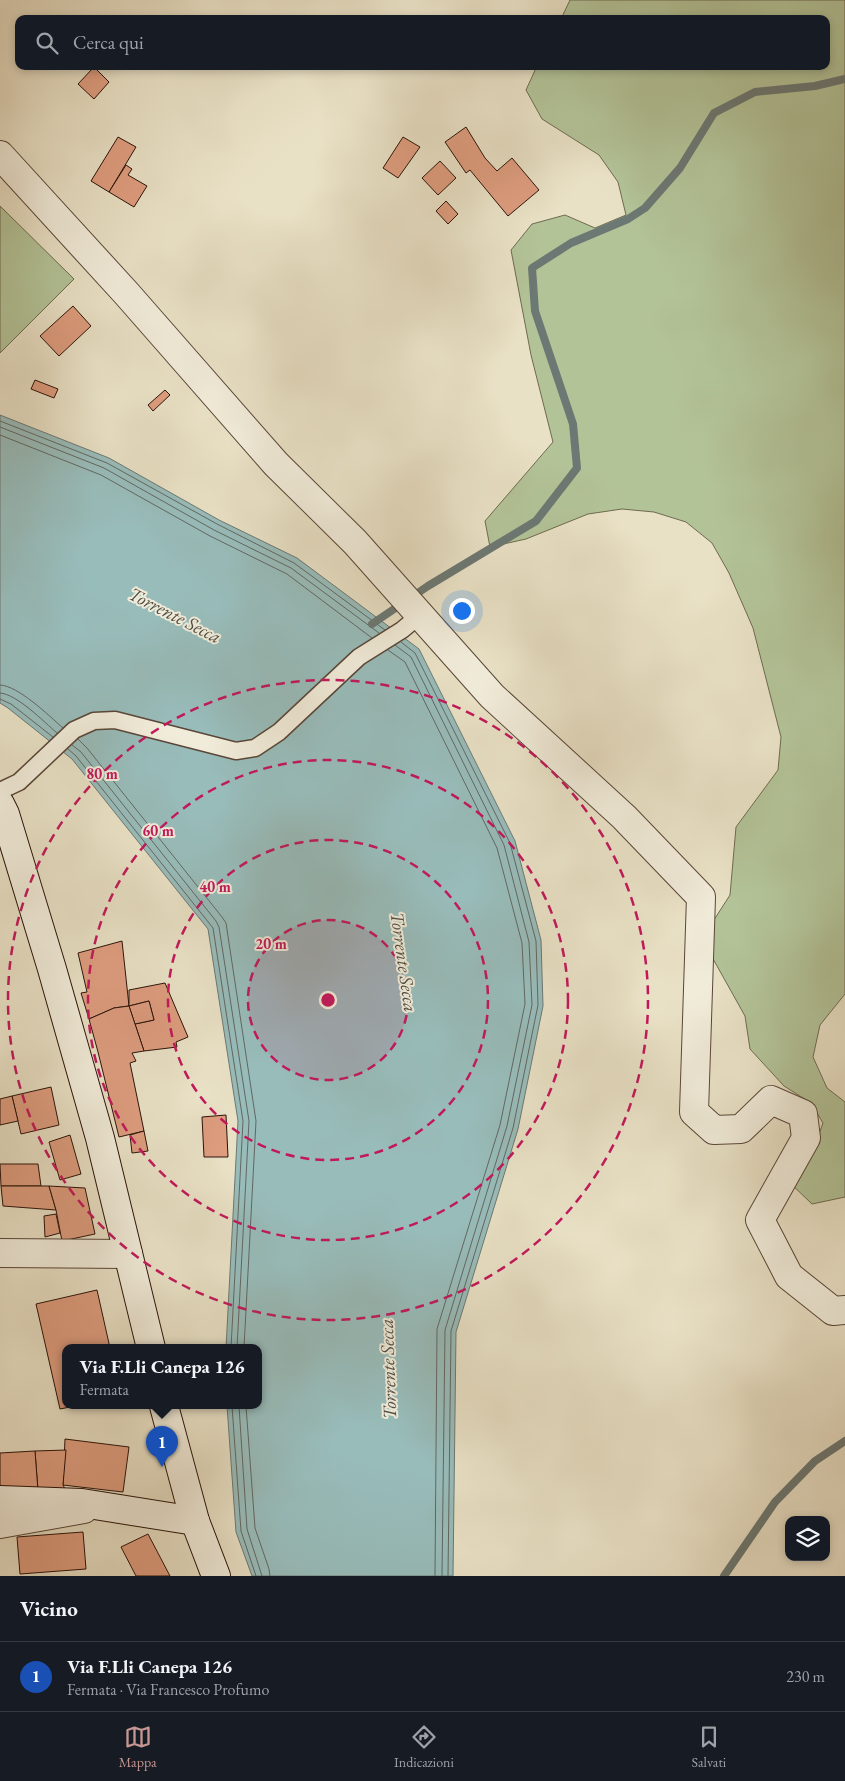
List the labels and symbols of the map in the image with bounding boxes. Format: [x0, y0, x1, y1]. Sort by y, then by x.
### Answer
water label: Torrente Secca [124, 581, 226, 649]
your location [449, 598, 475, 624]
text: 80 m [86, 764, 118, 783]
text: 60 m [142, 821, 174, 840]
text: 40 m [199, 877, 231, 896]
water label: Torrente Secca [385, 910, 423, 1014]
text: 20 m [255, 934, 287, 953]
centre of rings [319, 991, 337, 1009]
water label: Torrente Secca [374, 1318, 402, 1420]
pin: 1 [146, 1426, 178, 1467]

